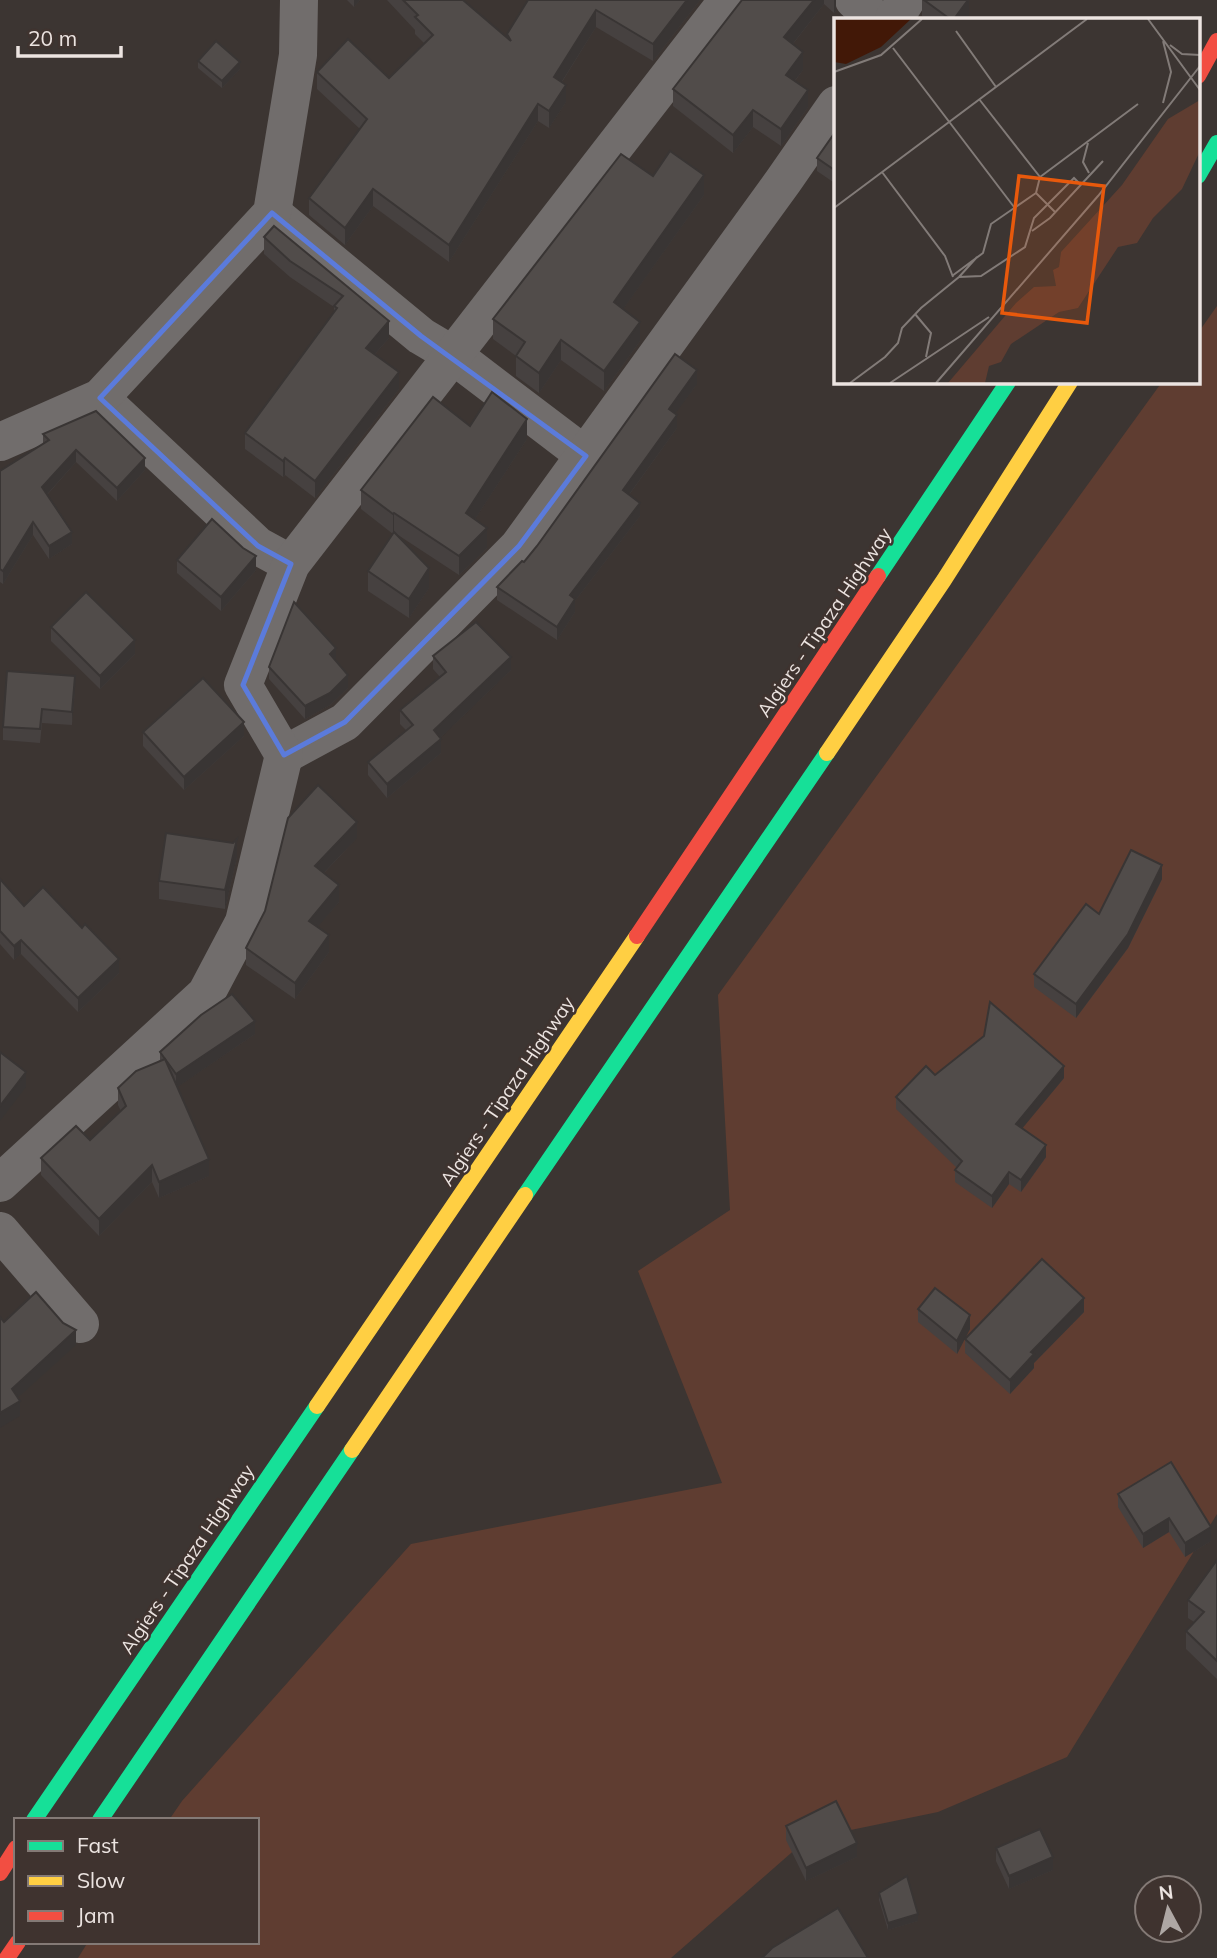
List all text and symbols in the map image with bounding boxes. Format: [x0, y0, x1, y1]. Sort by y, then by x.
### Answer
scale bar [18, 14, 121, 58]
inset map [834, 18, 1200, 383]
text: 20 m [28, 25, 77, 51]
street label: Algiers - Tipaza Highway [752, 523, 896, 721]
street label: Algiers - Tipaza Highway [435, 992, 579, 1190]
street label: Algiers - Tipaza Highway [115, 1460, 259, 1658]
legend [14, 1818, 259, 1944]
text: Fast [77, 1832, 119, 1858]
text: Slow [77, 1867, 125, 1893]
north arrow [1133, 1874, 1203, 1944]
text: N [1157, 1879, 1175, 1905]
text: Jam [77, 1902, 115, 1928]

